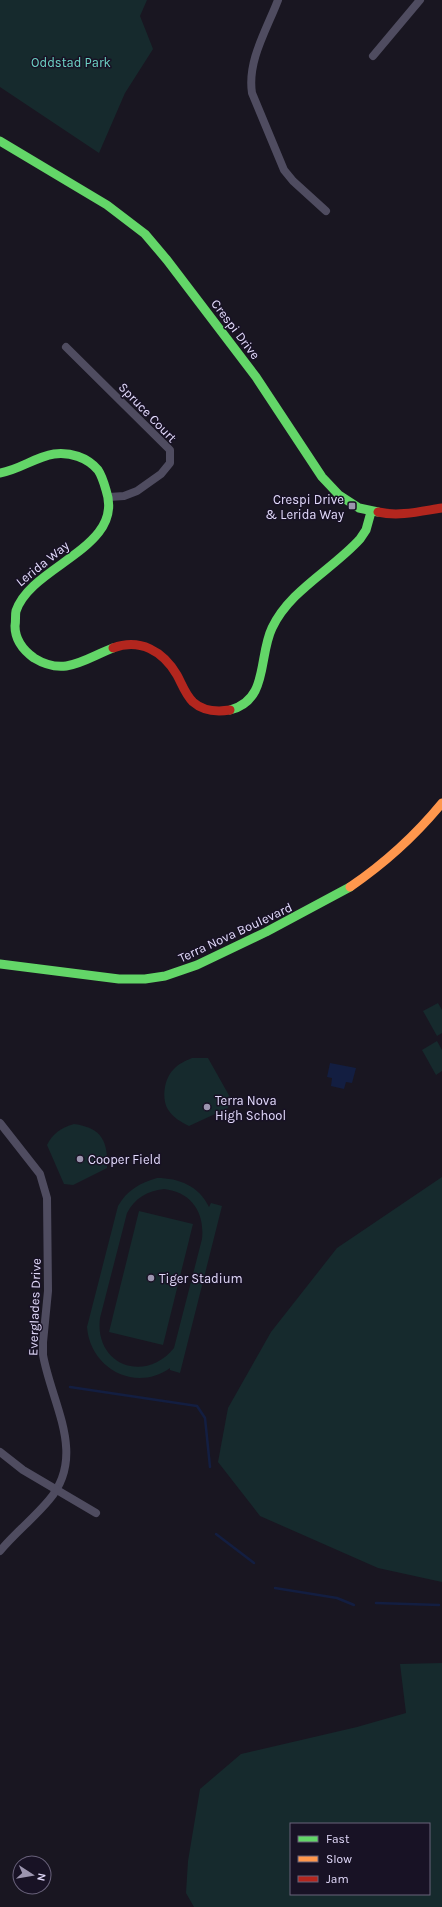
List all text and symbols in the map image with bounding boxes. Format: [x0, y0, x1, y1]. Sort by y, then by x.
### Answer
park label: Oddstad Park [31, 55, 111, 70]
street label: Crespi Drive [208, 296, 263, 362]
street label: Spruce Court [115, 379, 180, 445]
place label: Crespi Drive & Lerida Way [265, 492, 344, 522]
marker: Crespi Drive & Lerida Way [347, 501, 357, 511]
street label: Lerida Way [13, 538, 72, 589]
street label: Terra Nova Boulevard [176, 899, 295, 965]
place label: Terra Nova High School [215, 1093, 286, 1123]
marker: Terra Nova High School [202, 1102, 212, 1112]
place label: Cooper Field [88, 1152, 161, 1167]
marker: Cooper Field [75, 1154, 85, 1164]
street label: Everglades Drive [25, 1258, 44, 1356]
place label: Tiger Stadium [159, 1271, 243, 1286]
marker: Tiger Stadium [146, 1273, 156, 1283]
legend [290, 1823, 430, 1895]
text: Fast [326, 1832, 350, 1846]
text: Slow [326, 1852, 352, 1866]
north arrow [12, 1855, 52, 1895]
text: N [34, 1872, 48, 1882]
text: Jam [326, 1872, 349, 1886]

